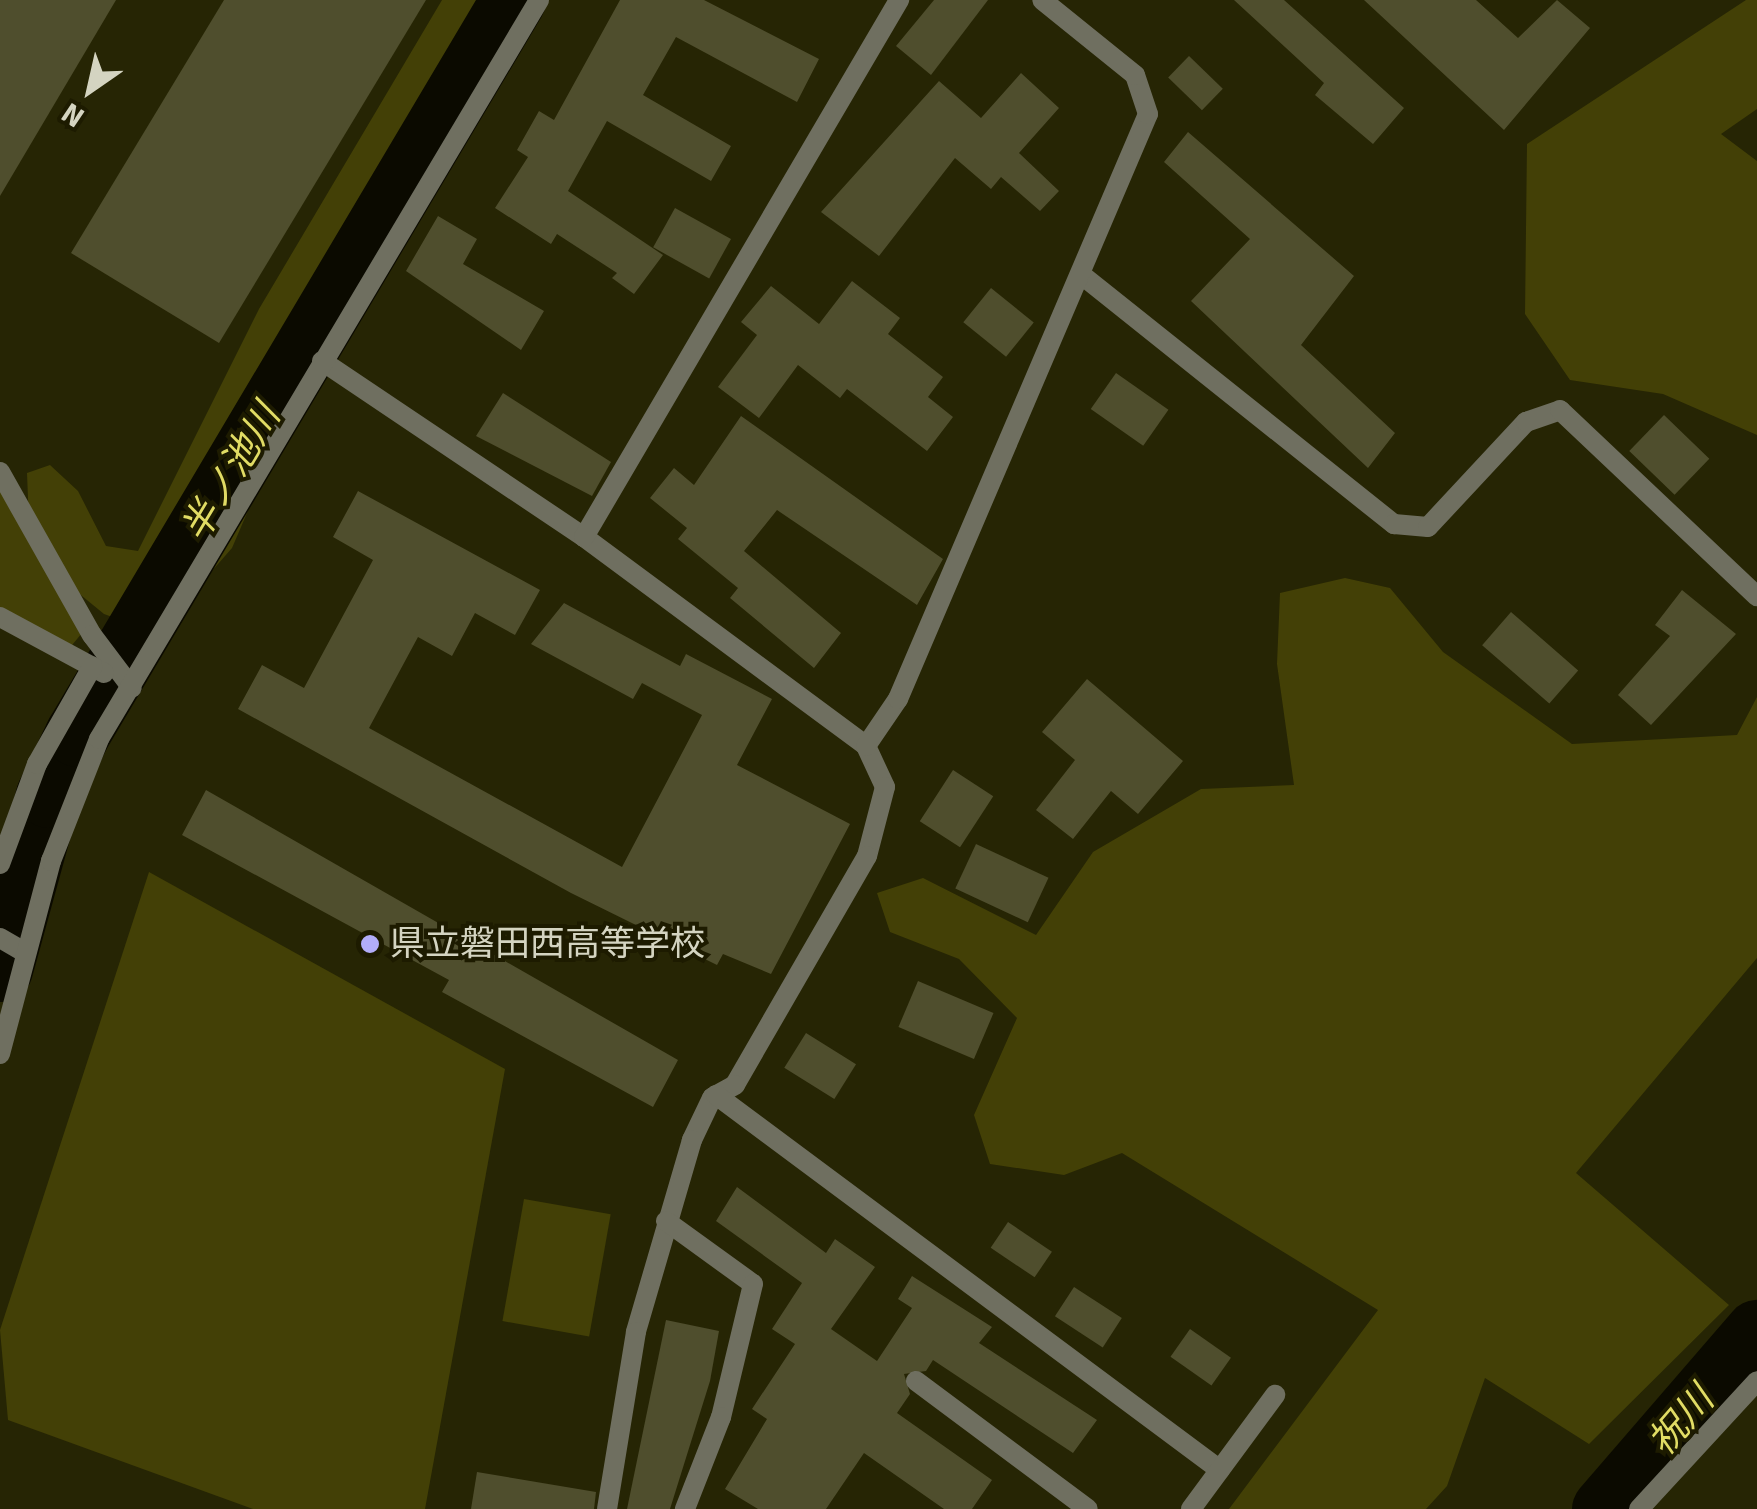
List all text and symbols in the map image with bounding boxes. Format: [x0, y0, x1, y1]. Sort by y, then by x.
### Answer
north arrow [40, 40, 140, 140]
text: N [56, 95, 91, 134]
water label: 半ノ池川 [172, 396, 290, 550]
place label: 県立磐田西高等学校 [390, 923, 705, 965]
marker: 県立磐田西高等学校 [359, 933, 381, 955]
water label: 祝川 [1639, 1377, 1723, 1465]

